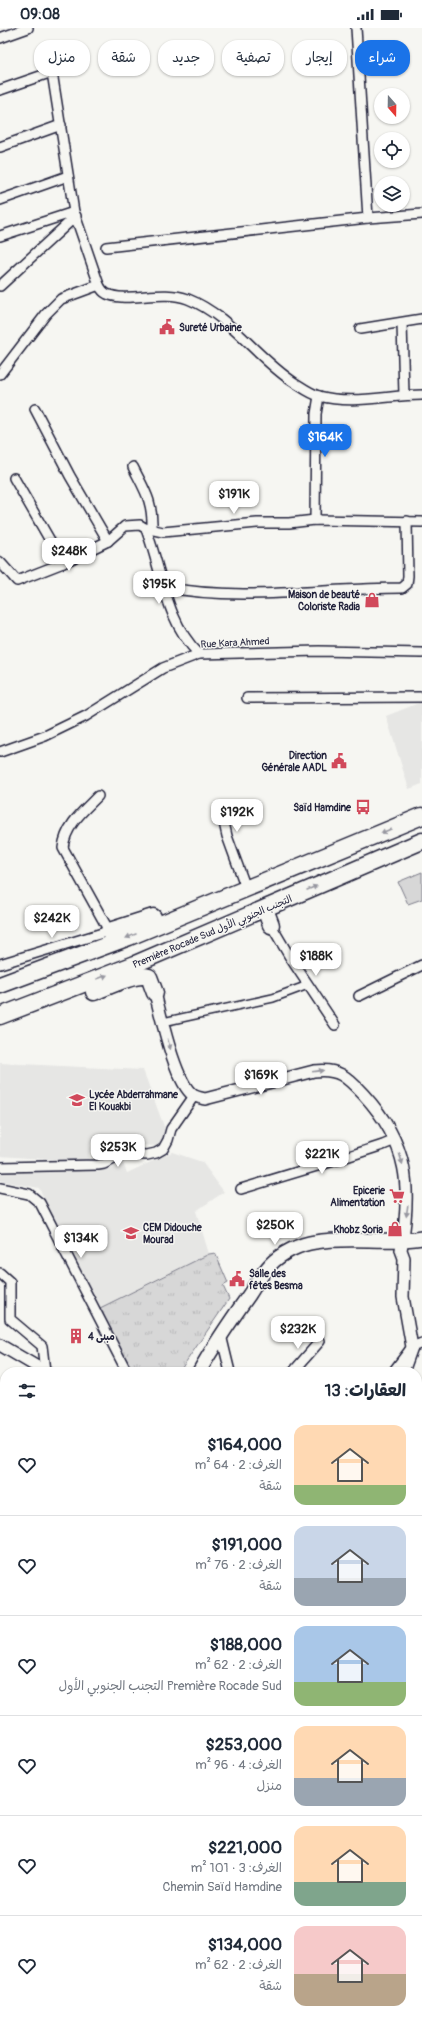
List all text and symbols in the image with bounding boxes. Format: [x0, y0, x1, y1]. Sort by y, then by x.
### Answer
text: 09:08 [20, 5, 60, 24]
chip: منزل [34, 40, 90, 76]
chip: شقة [98, 40, 150, 76]
chip: جديد [158, 40, 214, 76]
chip: تصفية [222, 40, 284, 76]
chip: إيجار [292, 40, 347, 76]
chip: شراء [355, 40, 410, 76]
north arrow [374, 88, 410, 124]
map controls [374, 88, 410, 212]
button: locate [374, 132, 410, 168]
button: layers [374, 176, 410, 212]
public building icon: Sureté Urbaine [158, 318, 176, 336]
place label: Sureté Urbaine [179, 322, 243, 334]
pin: $164K [297, 424, 353, 458]
text: $164K [307, 429, 343, 445]
pin: $191K [206, 481, 262, 515]
text: $191K [218, 486, 250, 502]
pin: $248K [41, 538, 97, 572]
text: $248K [51, 543, 87, 559]
pin: $195K [131, 571, 187, 605]
text: $195K [142, 576, 176, 592]
place label: Maison de beauté Coloriste Radia [288, 589, 361, 613]
shop icon: Maison de beauté Coloriste Radia [363, 591, 381, 609]
street label: Rue Kara Ahmed [200, 635, 270, 651]
place label: Direction Générale AADL [261, 750, 327, 774]
public building icon: Direction Générale AADL [330, 752, 348, 770]
bus stop icon: Saïd Hamdine [354, 798, 372, 816]
pin: $192K [209, 799, 265, 833]
place label: Saïd Hamdine [293, 802, 352, 814]
text: $192K [220, 804, 254, 820]
one-way arrow [380, 827, 392, 834]
one-way arrow [306, 885, 318, 891]
street label: Première Rocade Sud التجنب الجنوبي الأول [130, 892, 295, 974]
pin: $242K [24, 905, 80, 939]
text: $242K [34, 910, 70, 926]
one-way arrow [124, 934, 136, 940]
pin: $188K [288, 943, 344, 977]
text: $188K [299, 948, 333, 964]
one-way arrow [96, 974, 107, 980]
one-way arrow [167, 1038, 173, 1051]
pin: $169K [233, 1062, 289, 1096]
text: $169K [244, 1067, 278, 1083]
one-way arrow [312, 1068, 324, 1074]
place label: Lycée Abderrahmane El Kouakbi [89, 1089, 179, 1113]
school or university icon: Lycée Abderrahmane El Kouakbi [68, 1091, 86, 1109]
pin: $253K [90, 1134, 146, 1168]
text: $253K [100, 1139, 136, 1155]
pin: $221K [294, 1141, 350, 1175]
text: $221K [305, 1146, 339, 1162]
one-way arrow [398, 1153, 404, 1165]
place label: Epicerie Alimentation [330, 1185, 386, 1209]
supermarket icon: Epicerie Alimentation [388, 1187, 406, 1205]
one-way arrow [404, 1205, 410, 1217]
pin: $250K [247, 1212, 303, 1246]
text: $250K [256, 1217, 294, 1233]
shop icon: Khobz Soria [386, 1220, 404, 1238]
place label: CEM Didouche Mourad [143, 1222, 203, 1246]
school or university icon: CEM Didouche Mourad [122, 1224, 140, 1242]
place label: Khobz Soria [333, 1224, 383, 1236]
pin: $134K [53, 1225, 109, 1259]
text: $134K [64, 1230, 98, 1246]
place label: Salle des fêtes Besma [249, 1268, 303, 1292]
public building icon: Salle des fêtes Besma [228, 1270, 246, 1288]
pin: $232K [270, 1316, 326, 1350]
text: $232K [280, 1321, 316, 1337]
building icon: مبنى 4 [67, 1327, 85, 1345]
place label: مبنى 4 [87, 1331, 115, 1343]
icon: filters [16, 1380, 38, 1402]
text: العقارات: 13 [325, 1380, 406, 1401]
text: $164,000 [207, 1434, 282, 1455]
icon: home [326, 1441, 374, 1489]
icon: heart [16, 1454, 38, 1476]
text: الغرف: 2 · 64 m² [195, 1457, 282, 1473]
text: شقة [259, 1478, 282, 1494]
text: $191,000 [212, 1534, 282, 1555]
icon: home [326, 1542, 374, 1590]
icon: heart [16, 1555, 38, 1577]
text: الغرف: 2 · 76 m² [195, 1557, 282, 1573]
text: شقة [259, 1578, 282, 1594]
text: $188,000 [210, 1634, 282, 1655]
icon: home [326, 1642, 374, 1690]
icon: heart [16, 1655, 38, 1677]
text: الغرف: 2 · 62 m² [195, 1657, 282, 1673]
text: Première Rocade Sud التجنب الجنوبي الأول [58, 1678, 282, 1694]
text: $253,000 [205, 1734, 282, 1755]
icon: home [326, 1742, 374, 1790]
icon: heart [16, 1755, 38, 1777]
text: الغرف: 4 · 96 m² [195, 1757, 282, 1773]
text: منزل [256, 1778, 282, 1794]
text: $221,000 [208, 1837, 282, 1858]
icon: home [326, 1842, 374, 1890]
icon: heart [16, 1855, 38, 1877]
text: الغرف: 3 · 101 m² [191, 1860, 282, 1876]
text: Chemin Saïd Hamdine [163, 1879, 282, 1895]
text: $134,000 [208, 1934, 282, 1955]
icon: home [326, 1942, 374, 1990]
icon: heart [16, 1955, 38, 1977]
text: الغرف: 2 · 62 m² [195, 1957, 282, 1973]
text: شقة [259, 1978, 282, 1994]

